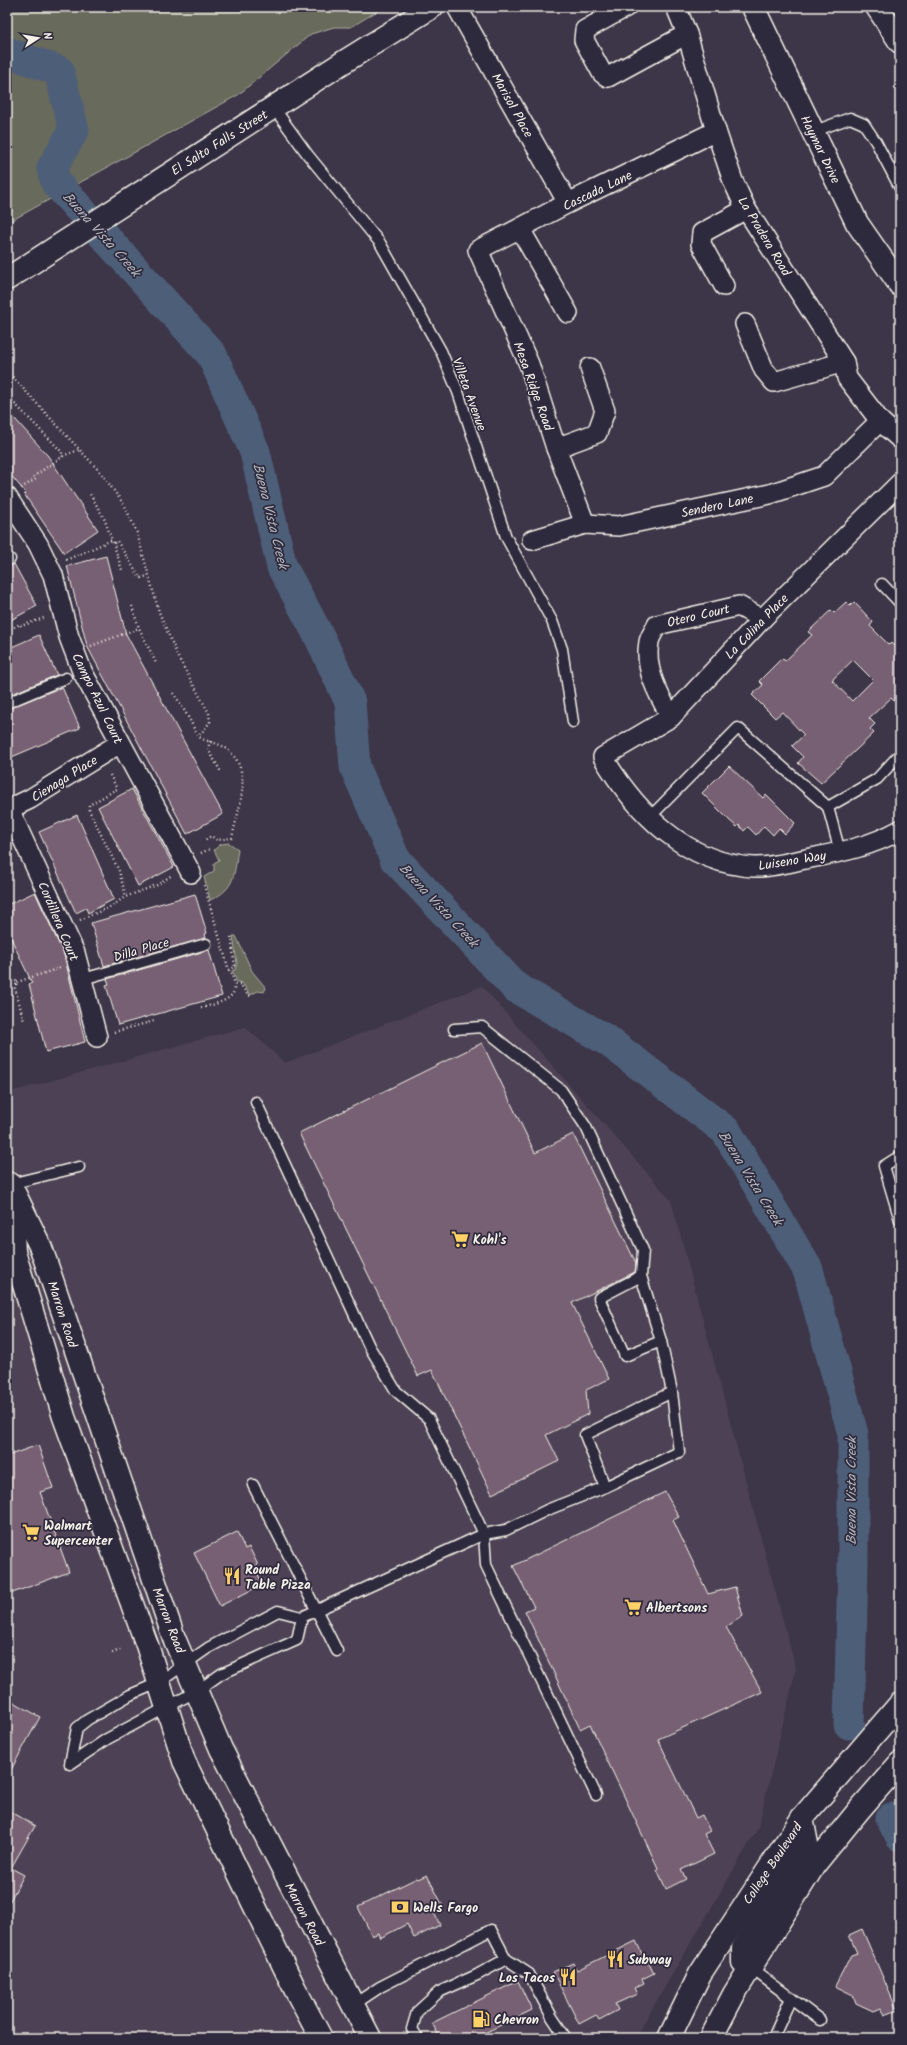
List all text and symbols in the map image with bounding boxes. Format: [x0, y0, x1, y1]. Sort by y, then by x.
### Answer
north arrow [18, 18, 58, 58]
text: N [37, 31, 56, 41]
street label: Marisol Place [485, 69, 538, 142]
street label: El Salto Falls Street [167, 104, 273, 182]
street label: Haymar Drive [794, 112, 845, 188]
street label: Cascada Lane [559, 165, 636, 217]
water label: Buena Vista Creek [57, 187, 147, 284]
street label: La Pradera Road [732, 193, 796, 281]
street label: Mesa Ridge Road [507, 339, 559, 434]
street label: Villeta Avenue [446, 355, 492, 434]
water label: Buena Vista Creek [246, 461, 294, 574]
street label: Sendero Lane [679, 489, 756, 524]
street label: La Colina Place [720, 589, 794, 665]
street label: Otero Court [665, 599, 733, 634]
street label: Campo Azul Court [65, 650, 128, 749]
street label: Cienaga Place [27, 750, 102, 808]
street label: Luiseno Way [757, 846, 828, 877]
water label: Buena Vista Creek [393, 859, 485, 955]
street label: Cordillera Court [31, 879, 84, 966]
street label: Dilla Place [111, 932, 172, 968]
water label: Buena Vista Creek [712, 1127, 789, 1232]
supermarket icon: Kohl's [450, 1229, 470, 1249]
place label: Kohl's [473, 1230, 506, 1251]
street label: Marron Road [41, 1278, 82, 1351]
water label: Buena Vista Creek [841, 1435, 863, 1545]
place label: Walmart Supercenter [44, 1516, 114, 1552]
supermarket icon: Walmart Supercenter [21, 1522, 41, 1542]
place label: Round Table Pizza [245, 1560, 311, 1596]
restaurant icon: Round Table Pizza [222, 1566, 242, 1586]
street label: Marron Road [145, 1585, 190, 1657]
supermarket icon: Albertsons [623, 1597, 643, 1617]
place label: Albertsons [646, 1598, 707, 1619]
street label: College Boulevard [738, 1818, 809, 1909]
street label: Marron Road [278, 1879, 329, 1951]
bank icon: Wells Fargo [390, 1897, 410, 1917]
place label: Wells Fargo [413, 1898, 478, 1919]
restaurant icon: Subway [605, 1949, 625, 1969]
place label: Subway [628, 1950, 672, 1971]
restaurant icon: Los Tacos [558, 1967, 578, 1987]
place label: Los Tacos [499, 1968, 555, 1989]
fuel station icon: Chevron [471, 2009, 491, 2029]
place label: Chevron [494, 2010, 539, 2031]

